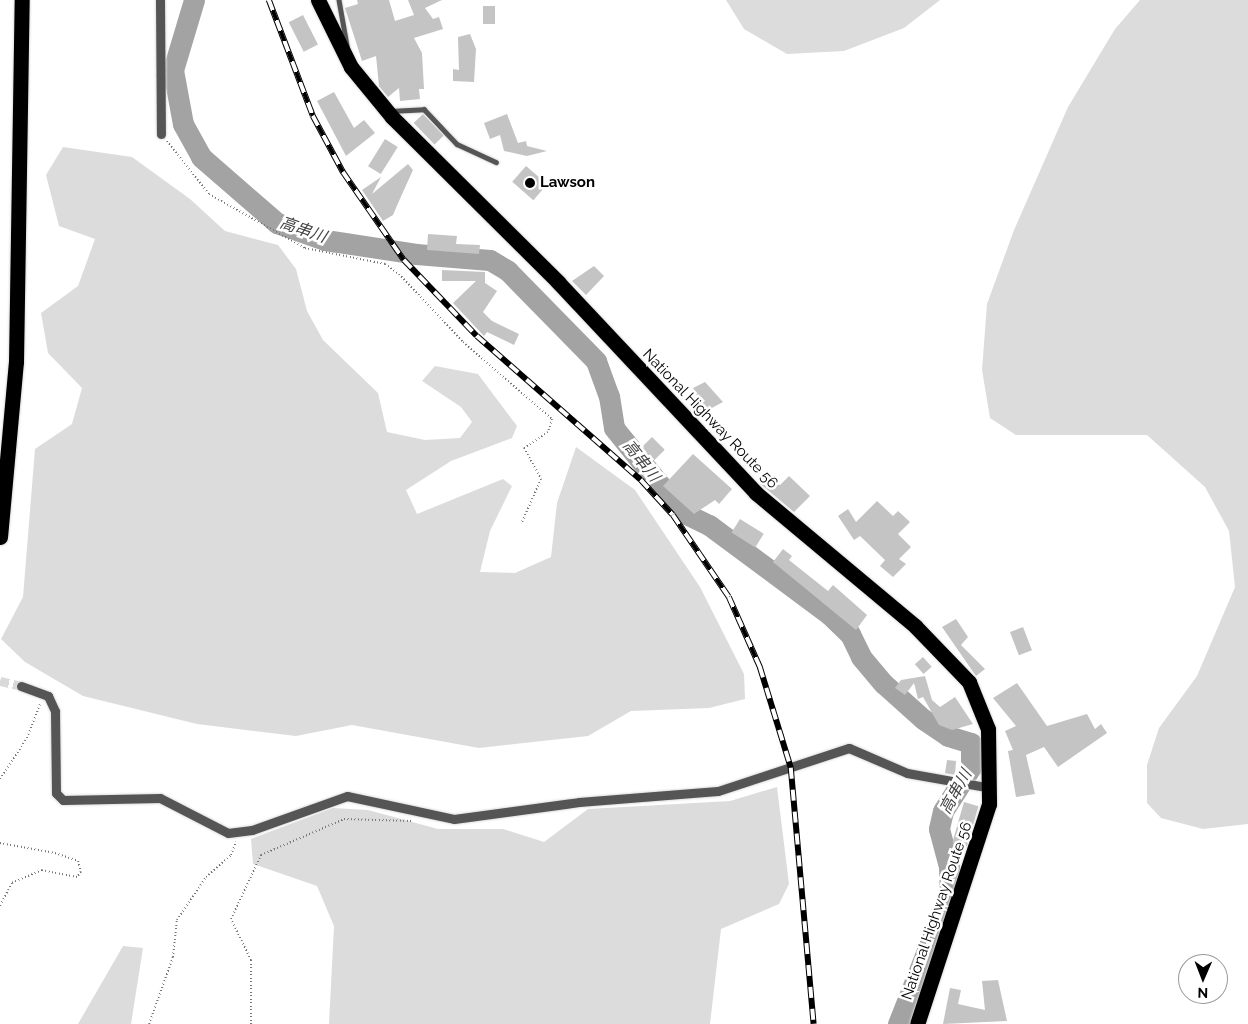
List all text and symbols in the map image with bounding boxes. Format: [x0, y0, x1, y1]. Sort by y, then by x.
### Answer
place label: Lawson [540, 174, 595, 192]
marker: Lawson [524, 177, 536, 189]
water label: 高串川 [277, 213, 329, 247]
street label: National Highway Route 56 [638, 345, 782, 493]
water label: 高串川 [618, 436, 664, 486]
water label: 高串川 [936, 766, 976, 818]
street label: National Highway Route 56 [898, 819, 976, 1003]
north arrow [1178, 954, 1228, 1004]
text: N [1197, 985, 1208, 1001]

